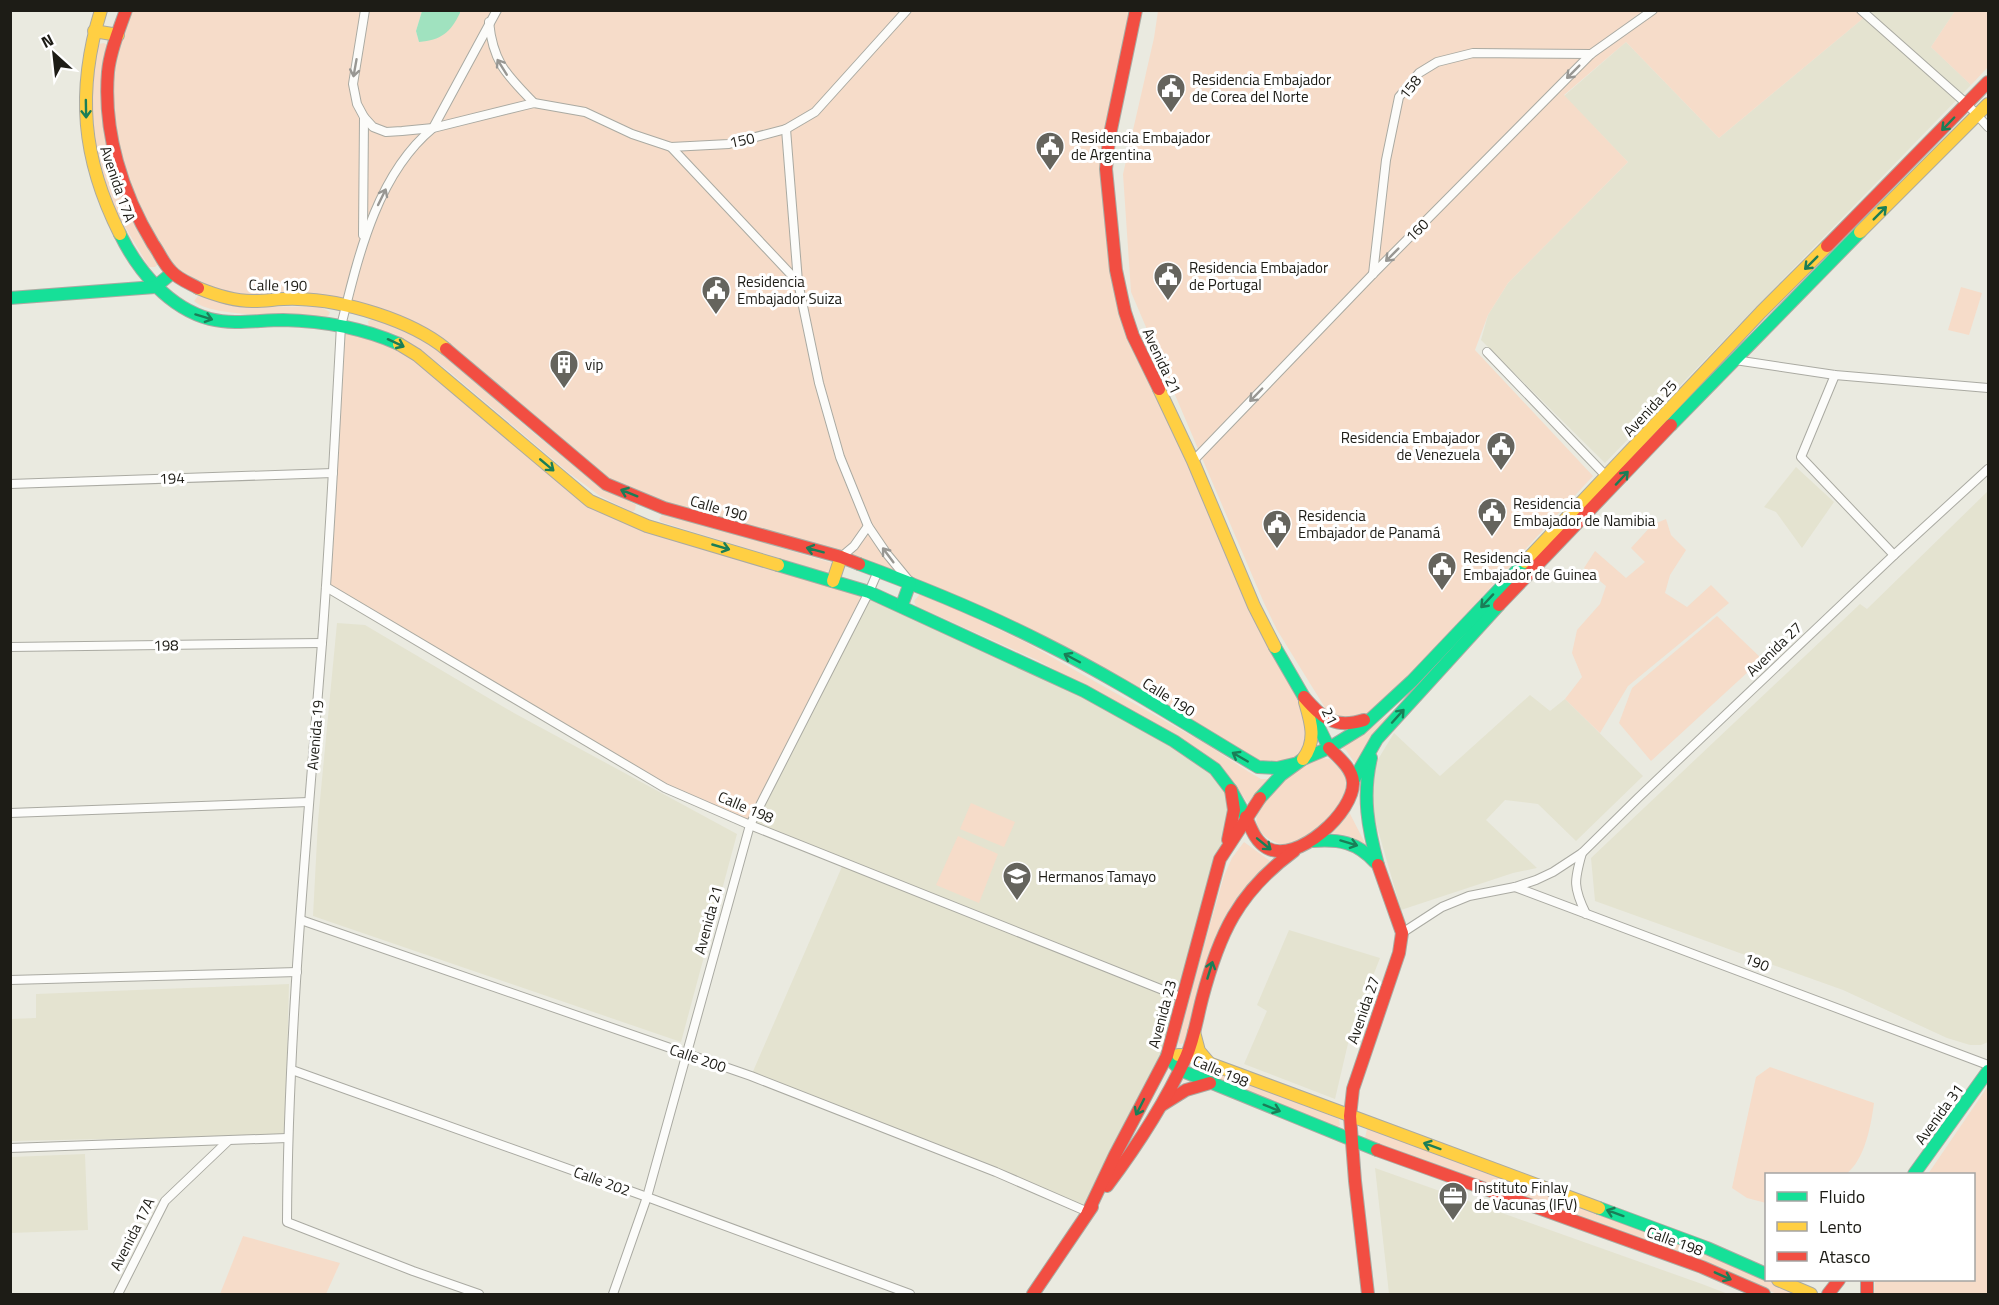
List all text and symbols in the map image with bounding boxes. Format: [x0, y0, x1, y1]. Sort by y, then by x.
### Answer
north arrow [24, 24, 84, 84]
text: N [37, 27, 58, 54]
one-way arrow [349, 58, 360, 77]
one-way arrow [496, 59, 508, 76]
one-way arrow [1566, 64, 1581, 79]
place label: Residencia Embajador de Corea del Norte [1192, 68, 1331, 108]
street label: 158 [1393, 70, 1427, 104]
public building icon: Residencia Embajador de Corea del Norte [1155, 72, 1187, 114]
one-way arrow [80, 98, 91, 118]
one-way arrow [1940, 116, 1955, 131]
street label: 150 [727, 126, 757, 154]
place label: Residencia Embajador de Argentina [1071, 126, 1210, 166]
public building icon: Residencia Embajador de Argentina [1034, 130, 1066, 172]
street label: Avenida 17A [94, 143, 142, 225]
one-way arrow [376, 188, 388, 206]
one-way arrow [1872, 206, 1887, 221]
street label: 160 [1400, 213, 1434, 247]
one-way arrow [1385, 248, 1399, 263]
one-way arrow [1803, 255, 1818, 270]
place label: Residencia Embajador de Portugal [1189, 256, 1328, 296]
public building icon: Residencia Embajador de Portugal [1152, 260, 1184, 302]
place label: Residencia Embajador Suiza [737, 270, 843, 310]
street label: Calle 190 [248, 273, 308, 297]
public building icon: Residencia Embajador Suiza [700, 274, 732, 316]
one-way arrow [194, 312, 213, 323]
street label: Avenida 21 [1137, 324, 1187, 398]
one-way arrow [386, 337, 404, 349]
building icon: vip [548, 348, 580, 390]
place label: vip [585, 353, 604, 376]
street label: Avenida 25 [1618, 374, 1682, 442]
one-way arrow [1249, 388, 1264, 403]
place label: Residencia Embajador de Venezuela [1341, 426, 1480, 466]
public building icon: Residencia Embajador de Venezuela [1485, 430, 1517, 472]
one-way arrow [538, 459, 554, 472]
street label: 194 [159, 466, 185, 490]
one-way arrow [1614, 470, 1629, 485]
one-way arrow [620, 487, 639, 498]
street label: Calle 190 [688, 489, 750, 527]
place label: Residencia Embajador de Namibia [1513, 492, 1656, 532]
public building icon: Residencia Embajador de Namibia [1476, 496, 1508, 538]
place label: Residencia Embajador de Panamá [1298, 504, 1441, 544]
public building icon: Residencia Embajador de Panamá [1261, 508, 1293, 550]
one-way arrow [711, 541, 730, 553]
one-way arrow [806, 544, 825, 556]
place label: Residencia Embajador de Guinea [1463, 546, 1597, 586]
one-way arrow [882, 548, 894, 564]
public building icon: Residencia Embajador de Guinea [1426, 550, 1458, 592]
one-way arrow [1480, 593, 1495, 608]
street label: Avenida 27 [1741, 616, 1807, 682]
street label: 198 [153, 633, 179, 657]
one-way arrow [1064, 652, 1081, 664]
street label: Calle 190 [1138, 672, 1200, 722]
street label: Avenida 19 [300, 699, 330, 771]
street label: 21 [1316, 703, 1344, 729]
one-way arrow [1391, 709, 1405, 724]
one-way arrow [1232, 750, 1249, 762]
street label: Calle 198 [714, 785, 778, 829]
one-way arrow [1256, 837, 1272, 850]
one-way arrow [1339, 838, 1358, 849]
school or university icon: Hermanos Tamayo [1001, 860, 1033, 902]
place label: Hermanos Tamayo [1038, 865, 1156, 888]
street label: Avenida 21 [688, 883, 728, 957]
street label: 190 [1741, 947, 1773, 977]
one-way arrow [1205, 961, 1216, 980]
street label: Avenida 27 [1341, 973, 1385, 1047]
street label: Avenida 23 [1142, 977, 1182, 1051]
street label: Calle 200 [667, 1038, 729, 1078]
street label: Calle 198 [1189, 1049, 1253, 1093]
street label: Avenida 31 [1909, 1079, 1969, 1149]
one-way arrow [1134, 1098, 1145, 1116]
one-way arrow [1263, 1103, 1281, 1114]
one-way arrow [1423, 1140, 1442, 1151]
street label: Calle 202 [570, 1160, 634, 1202]
legend [1765, 1173, 1975, 1281]
place label: Instituto Finlay de Vacunas (IFV) [1474, 1176, 1577, 1216]
office icon: Instituto Finlay de Vacunas (IFV) [1437, 1180, 1469, 1222]
text: Fluido [1819, 1183, 1865, 1210]
street label: Avenida 17A [104, 1193, 160, 1274]
one-way arrow [1606, 1207, 1625, 1218]
text: Lento [1819, 1213, 1862, 1240]
street label: Calle 198 [1643, 1220, 1707, 1262]
text: Atasco [1819, 1243, 1870, 1270]
one-way arrow [1713, 1271, 1731, 1282]

